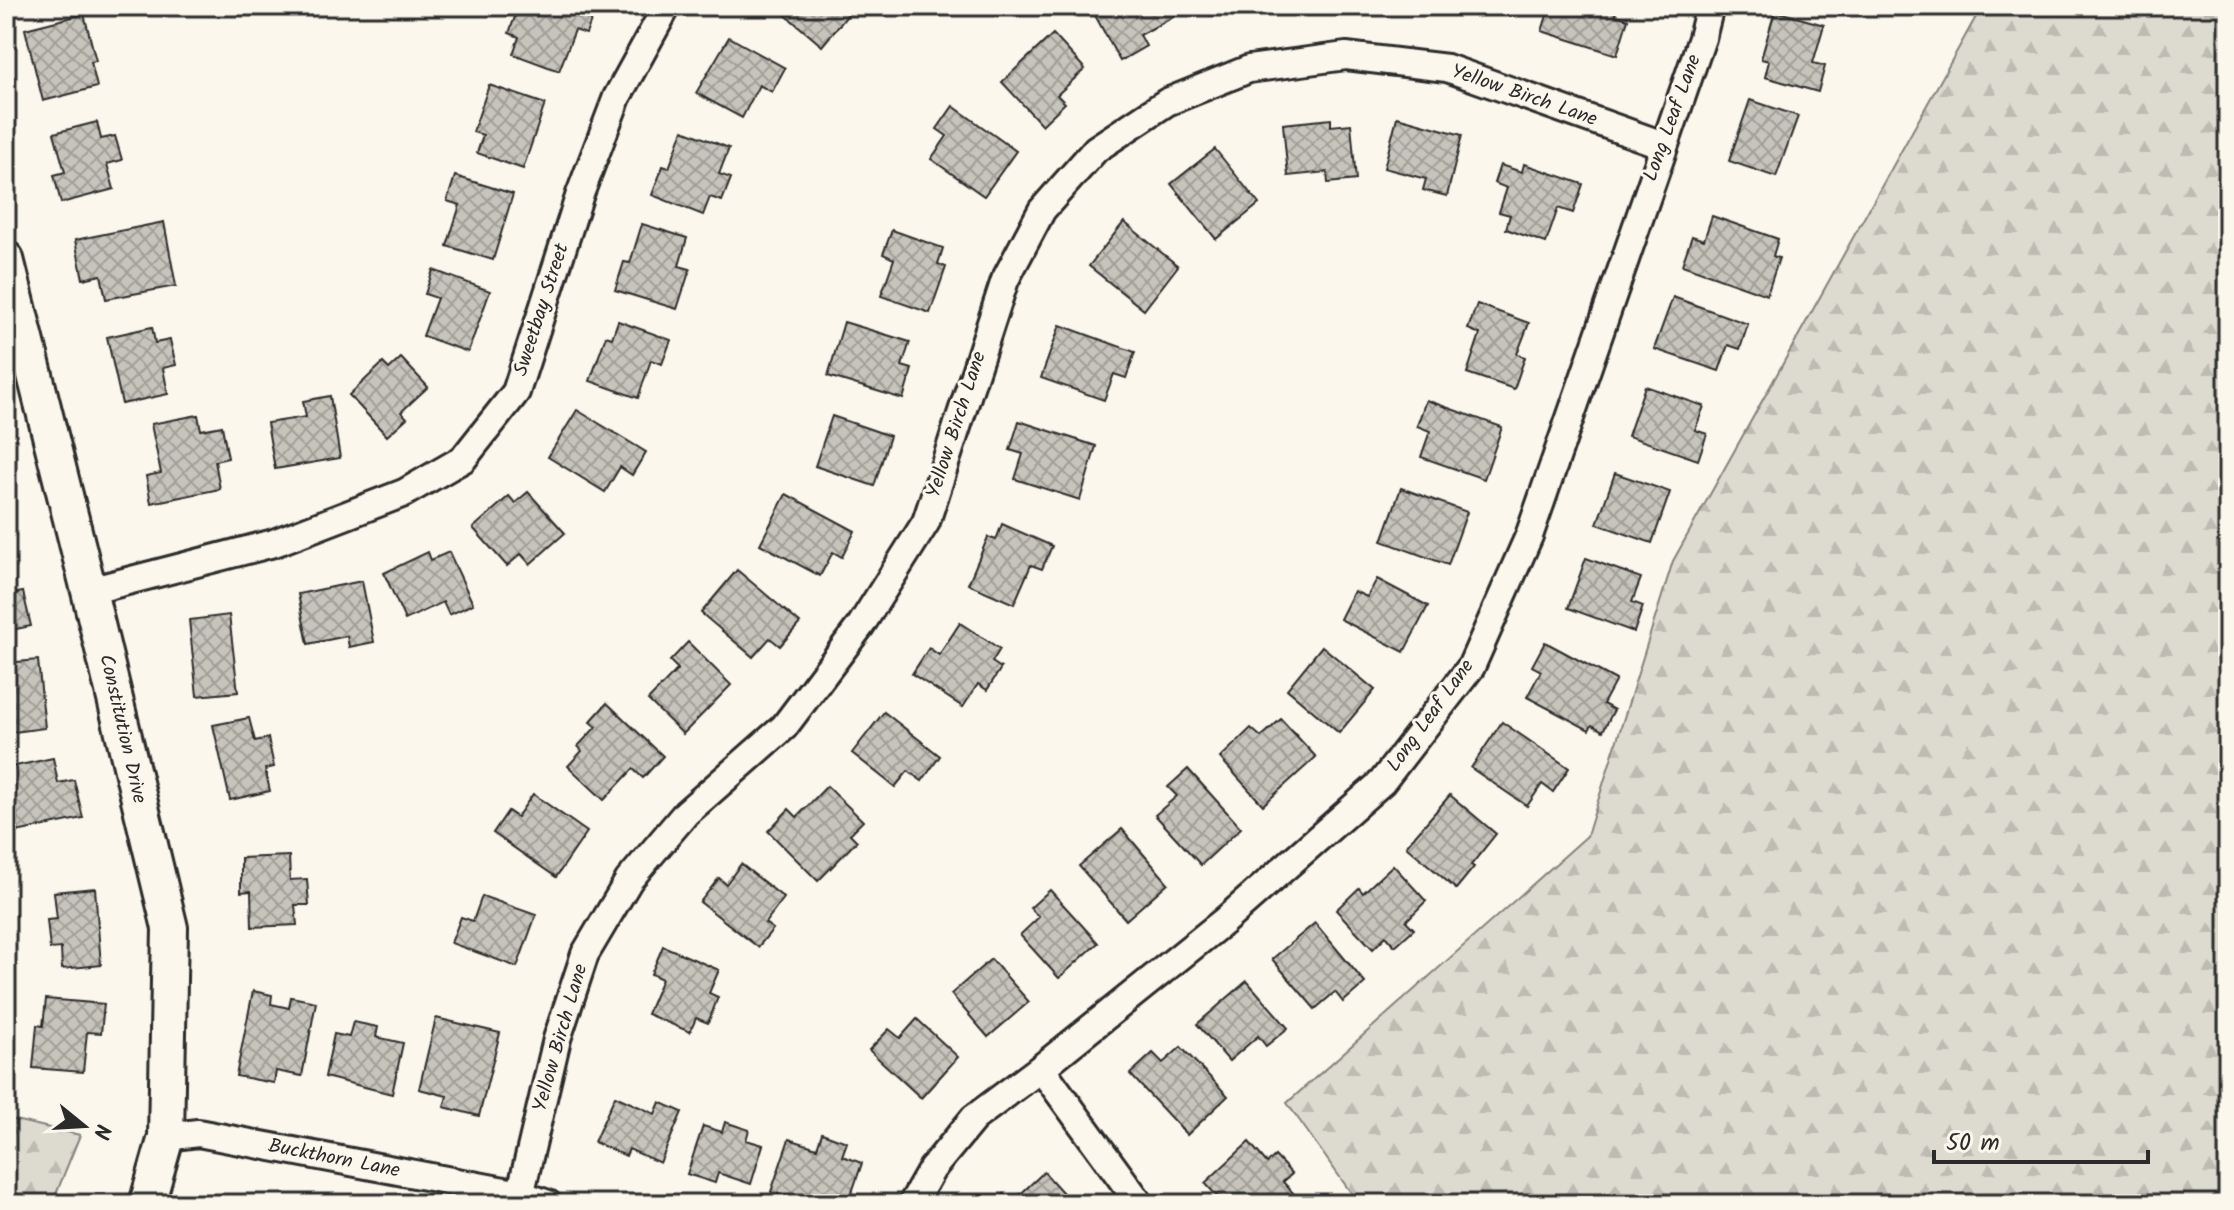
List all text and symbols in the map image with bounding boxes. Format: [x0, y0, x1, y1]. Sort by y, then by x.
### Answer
street label: Long Leaf Lane [1635, 50, 1711, 186]
street label: Yellow Birch Lane [1447, 56, 1601, 136]
street label: Sweetbay Street [505, 239, 579, 380]
street label: Yellow Birch Lane [918, 348, 996, 502]
street label: Constitution Drive [89, 651, 155, 807]
street label: Long Leaf Lane [1379, 653, 1483, 779]
street label: Yellow Birch Lane [525, 960, 597, 1116]
north arrow [44, 1086, 124, 1166]
scale bar [1934, 1114, 2148, 1164]
text: N [82, 1119, 119, 1144]
text: 50 m [1946, 1124, 2000, 1163]
street label: Buckthorn Lane [265, 1131, 403, 1187]

